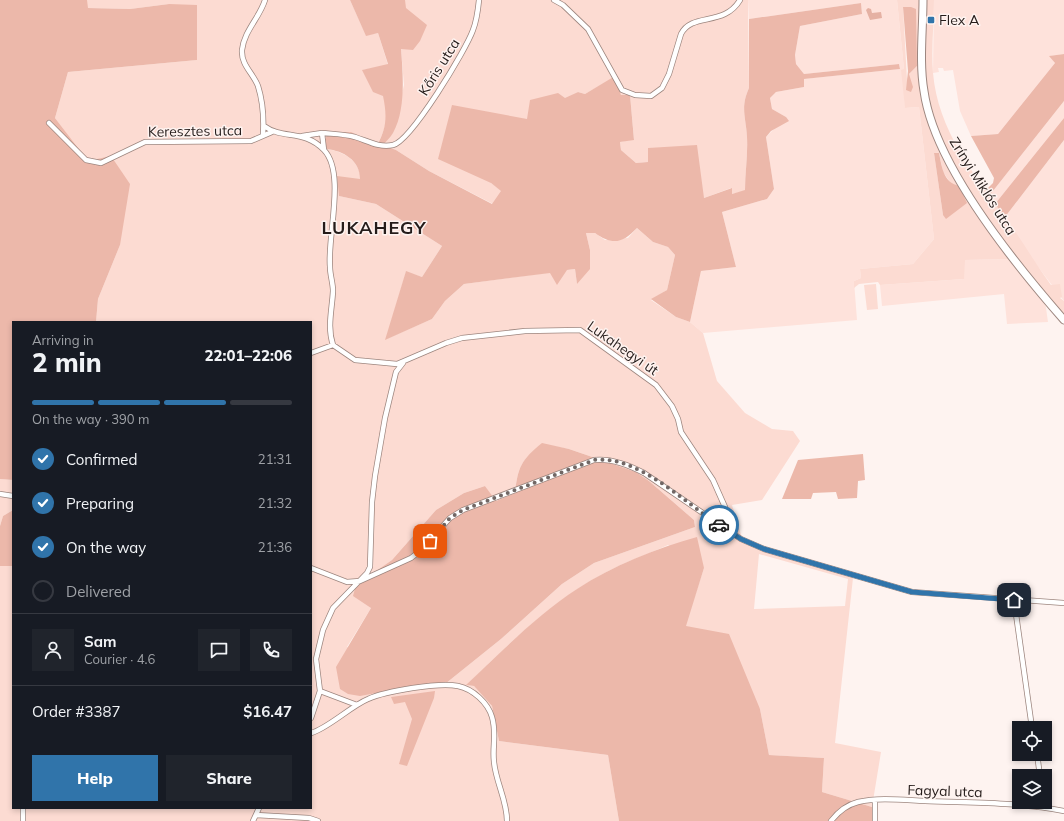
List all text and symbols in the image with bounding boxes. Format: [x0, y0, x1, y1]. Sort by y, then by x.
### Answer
place label: Flex A [939, 11, 980, 29]
marker: Flex A [926, 15, 936, 25]
street label: Kőris utca [414, 35, 464, 99]
street label: Keresztes utca [148, 121, 242, 141]
street label: Zrínyi Miklós utca [946, 134, 1020, 238]
district label: LUKAHEGY [322, 216, 426, 239]
street label: Lukahegyi út [584, 317, 662, 379]
text: Arriving in [32, 332, 94, 348]
text: 2 min [32, 346, 102, 379]
text: 22:01–22:06 [205, 346, 292, 365]
text: On the way · 390 m [32, 411, 149, 427]
icon: check [32, 448, 54, 470]
text: Confirmed [66, 450, 137, 469]
text: 21:31 [258, 451, 292, 467]
icon: check [32, 492, 54, 514]
text: Preparing [66, 494, 134, 513]
text: 21:32 [258, 495, 292, 511]
courier [699, 505, 739, 545]
icon: car [708, 514, 730, 536]
pin [413, 524, 447, 558]
icon: bag [419, 530, 441, 552]
icon: check [32, 536, 54, 558]
text: On the way [66, 538, 146, 557]
text: 21:36 [258, 539, 292, 555]
text: Delivered [66, 582, 131, 601]
pin [997, 583, 1031, 617]
icon: home [1003, 589, 1025, 611]
button: person [32, 629, 74, 671]
button: chat [198, 629, 240, 671]
button: phone [250, 629, 292, 671]
text: Sam [84, 632, 116, 651]
text: Courier · 4.6 [84, 651, 155, 667]
text: Order #3387 [32, 702, 120, 721]
text: $16.47 [243, 702, 292, 721]
map controls [1012, 721, 1052, 809]
button: locate [1012, 721, 1052, 761]
button: Help [32, 755, 158, 801]
button: Share [166, 755, 292, 801]
button: layers [1012, 769, 1052, 809]
street label: Fagyal utca [907, 781, 983, 801]

